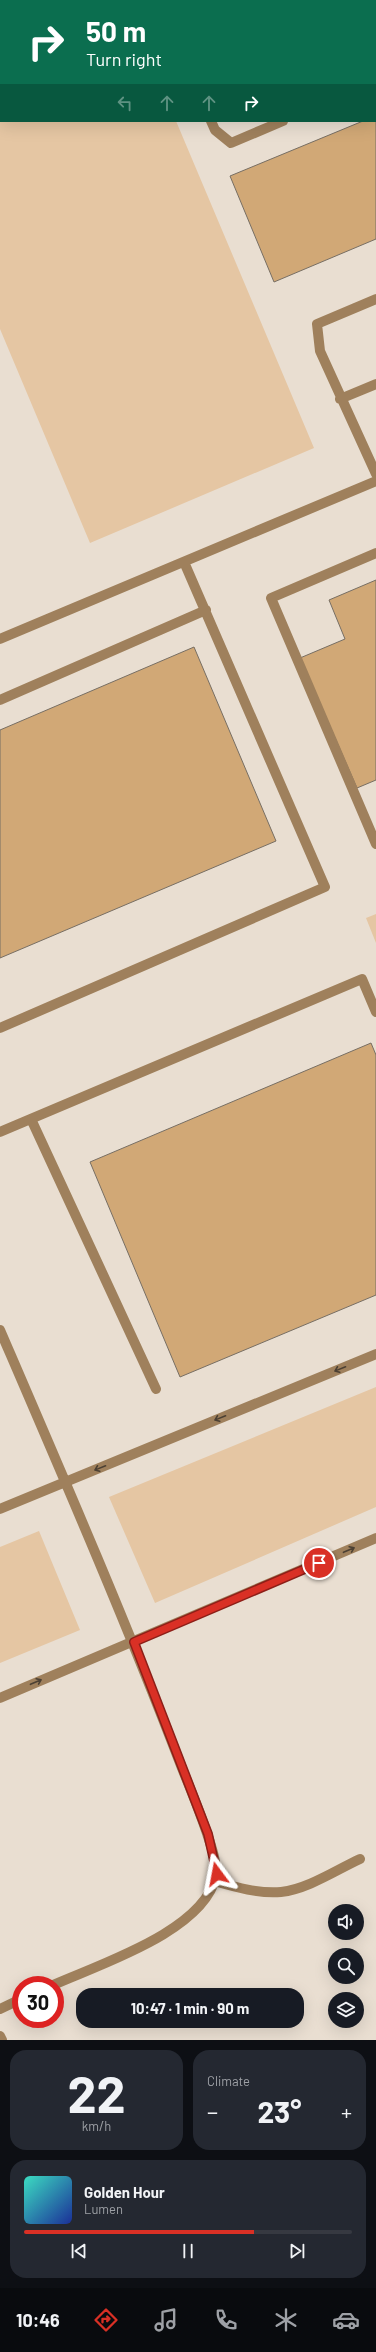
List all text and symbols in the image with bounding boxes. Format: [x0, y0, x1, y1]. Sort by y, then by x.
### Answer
text: 50 m [86, 14, 146, 48]
icon: right [20, 16, 72, 68]
text: Turn right [86, 48, 162, 70]
icon: left [114, 92, 136, 114]
icon: ahead [156, 92, 178, 114]
icon: ahead [198, 92, 220, 114]
icon: right [240, 92, 262, 114]
one-way arrow [334, 1365, 346, 1373]
one-way arrow [214, 1415, 226, 1423]
one-way arrow [94, 1465, 106, 1472]
pin [302, 1546, 336, 1580]
one-way arrow [343, 1546, 355, 1553]
icon: arrive [308, 1552, 330, 1574]
one-way arrow [30, 1678, 42, 1686]
position arrow [196, 1853, 238, 1895]
map controls [328, 1904, 364, 2028]
button: sound [328, 1904, 364, 1940]
button: search [328, 1948, 364, 1984]
speed limit sign: 30 [12, 1976, 64, 2028]
button: layers [328, 1992, 364, 2028]
text: 10:47 · 1 min · 90 m [131, 1999, 249, 2017]
text: 22 [67, 2061, 126, 2123]
text: Climate [207, 2073, 250, 2089]
text: 23° [258, 2093, 301, 2129]
text: − [207, 2098, 218, 2124]
text: + [341, 2098, 352, 2124]
text: km/h [82, 2118, 111, 2134]
text: Golden Hour [84, 2183, 165, 2201]
text: Lumen [84, 2201, 123, 2217]
icon: previous [68, 2240, 90, 2262]
icon: pause [177, 2240, 199, 2262]
icon: next [286, 2240, 308, 2262]
icon: directions [92, 2306, 120, 2334]
icon: music [152, 2306, 180, 2334]
icon: phone [212, 2306, 240, 2334]
icon: climate [272, 2306, 300, 2334]
icon: car [332, 2306, 360, 2334]
text: 10:46 [16, 2309, 60, 2331]

